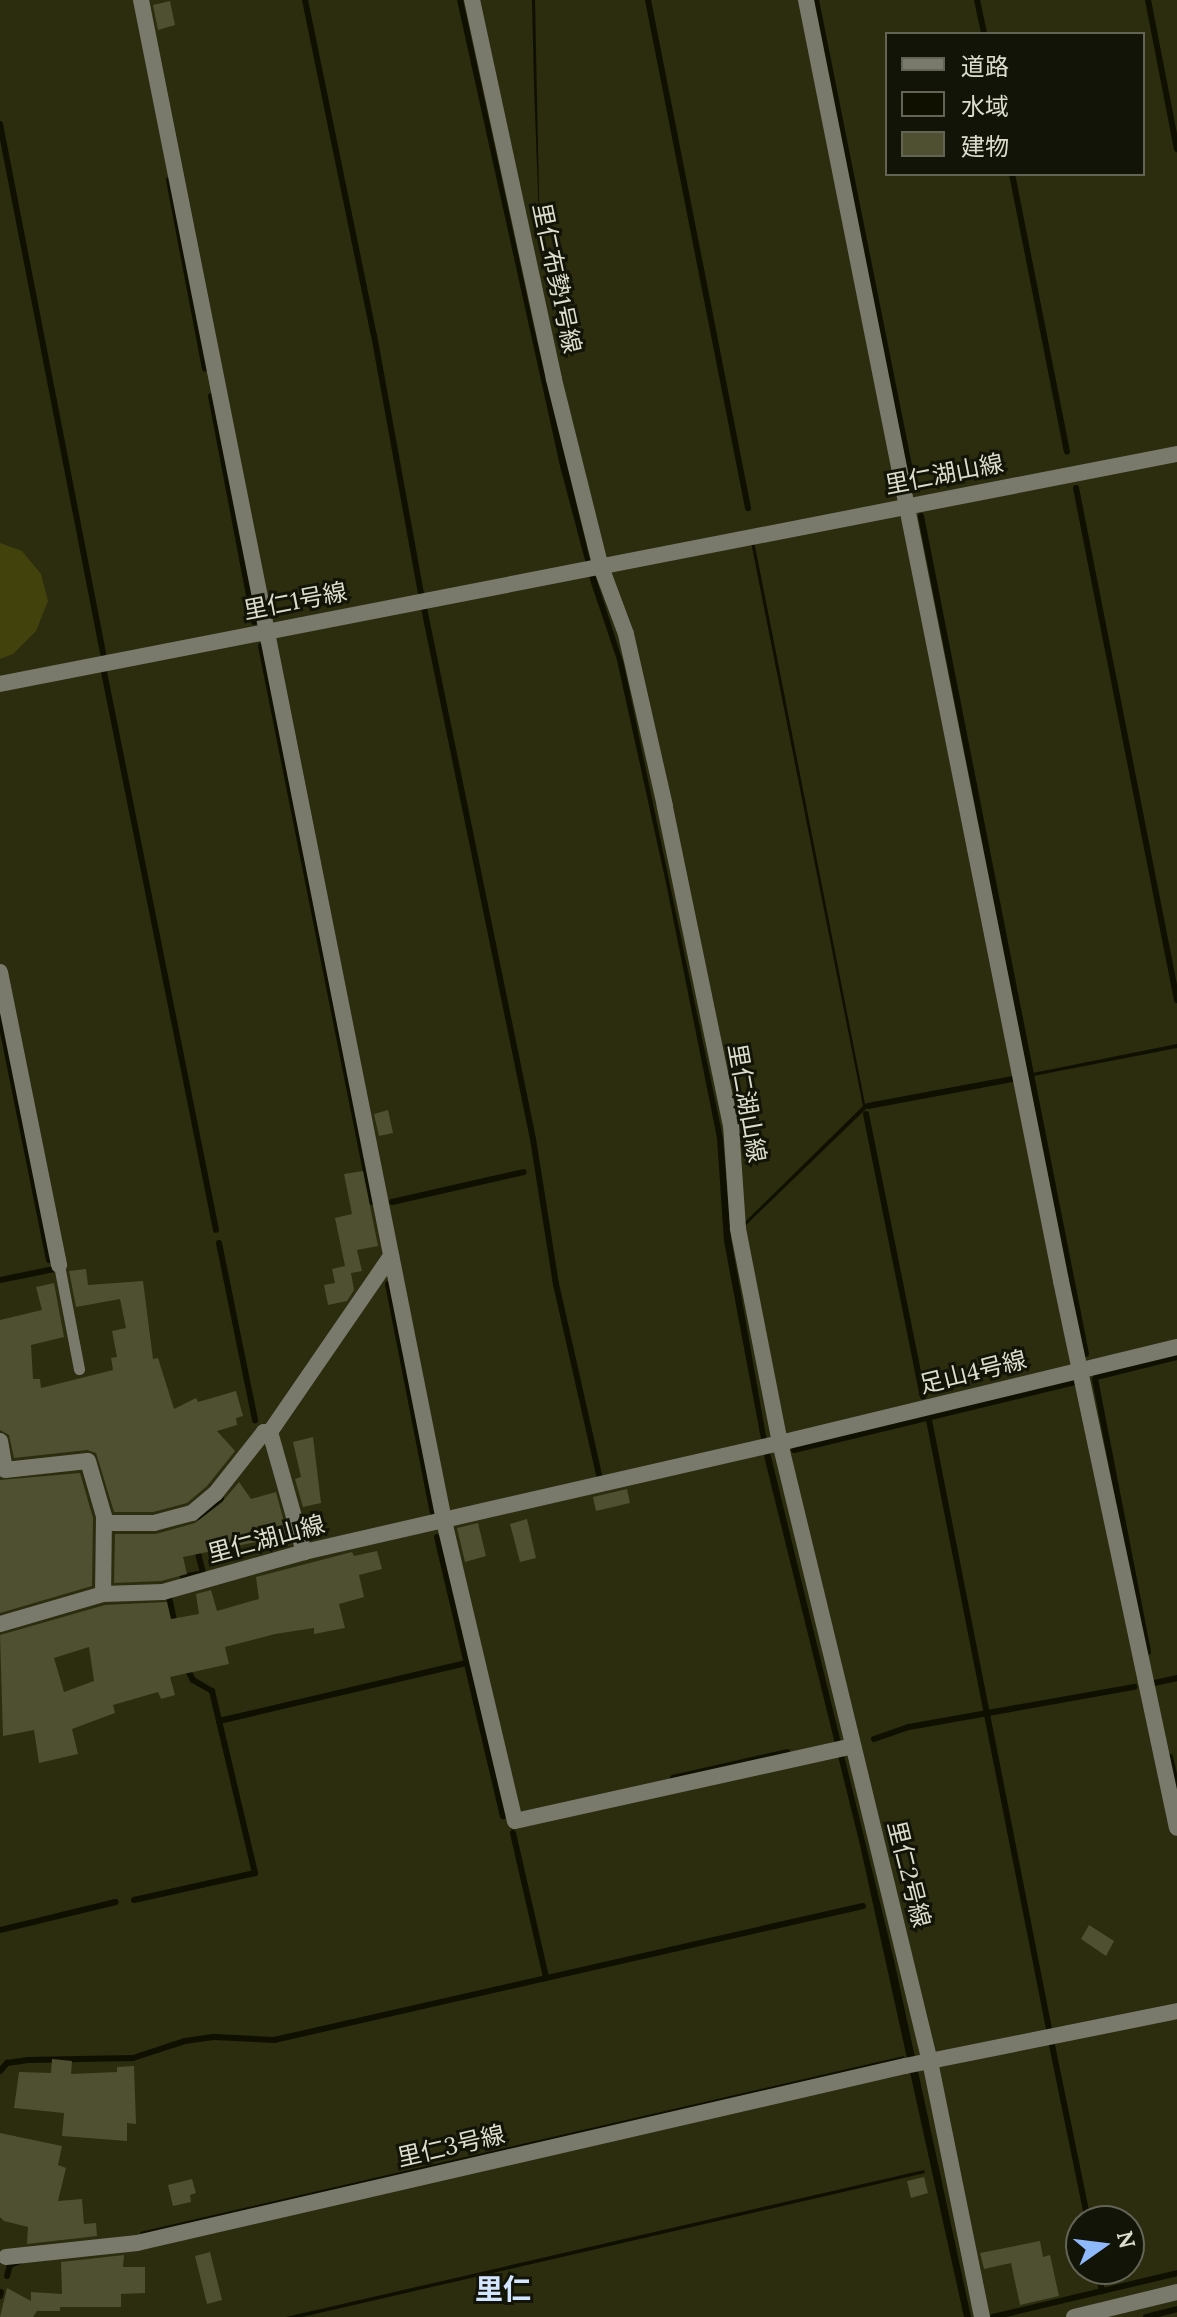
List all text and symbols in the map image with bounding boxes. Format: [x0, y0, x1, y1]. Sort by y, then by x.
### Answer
legend [885, 32, 1145, 176]
text: 道路 [961, 51, 1009, 82]
text: 水域 [961, 91, 1009, 122]
text: 建物 [961, 131, 1009, 162]
street label: 里仁布勢1号線 [527, 200, 587, 356]
street label: 里仁湖山線 [882, 448, 1006, 500]
street label: 里仁1号線 [241, 577, 349, 625]
street label: 里仁湖山線 [722, 1041, 772, 1165]
street label: 足山4号線 [917, 1345, 1029, 1399]
street label: 里仁湖山線 [204, 1510, 328, 1568]
street label: 里仁2号線 [882, 1818, 936, 1930]
street label: 里仁3号線 [394, 2120, 508, 2172]
north arrow [1065, 2205, 1145, 2285]
text: N [1111, 2228, 1142, 2251]
district label: 里仁 [475, 2272, 531, 2306]

